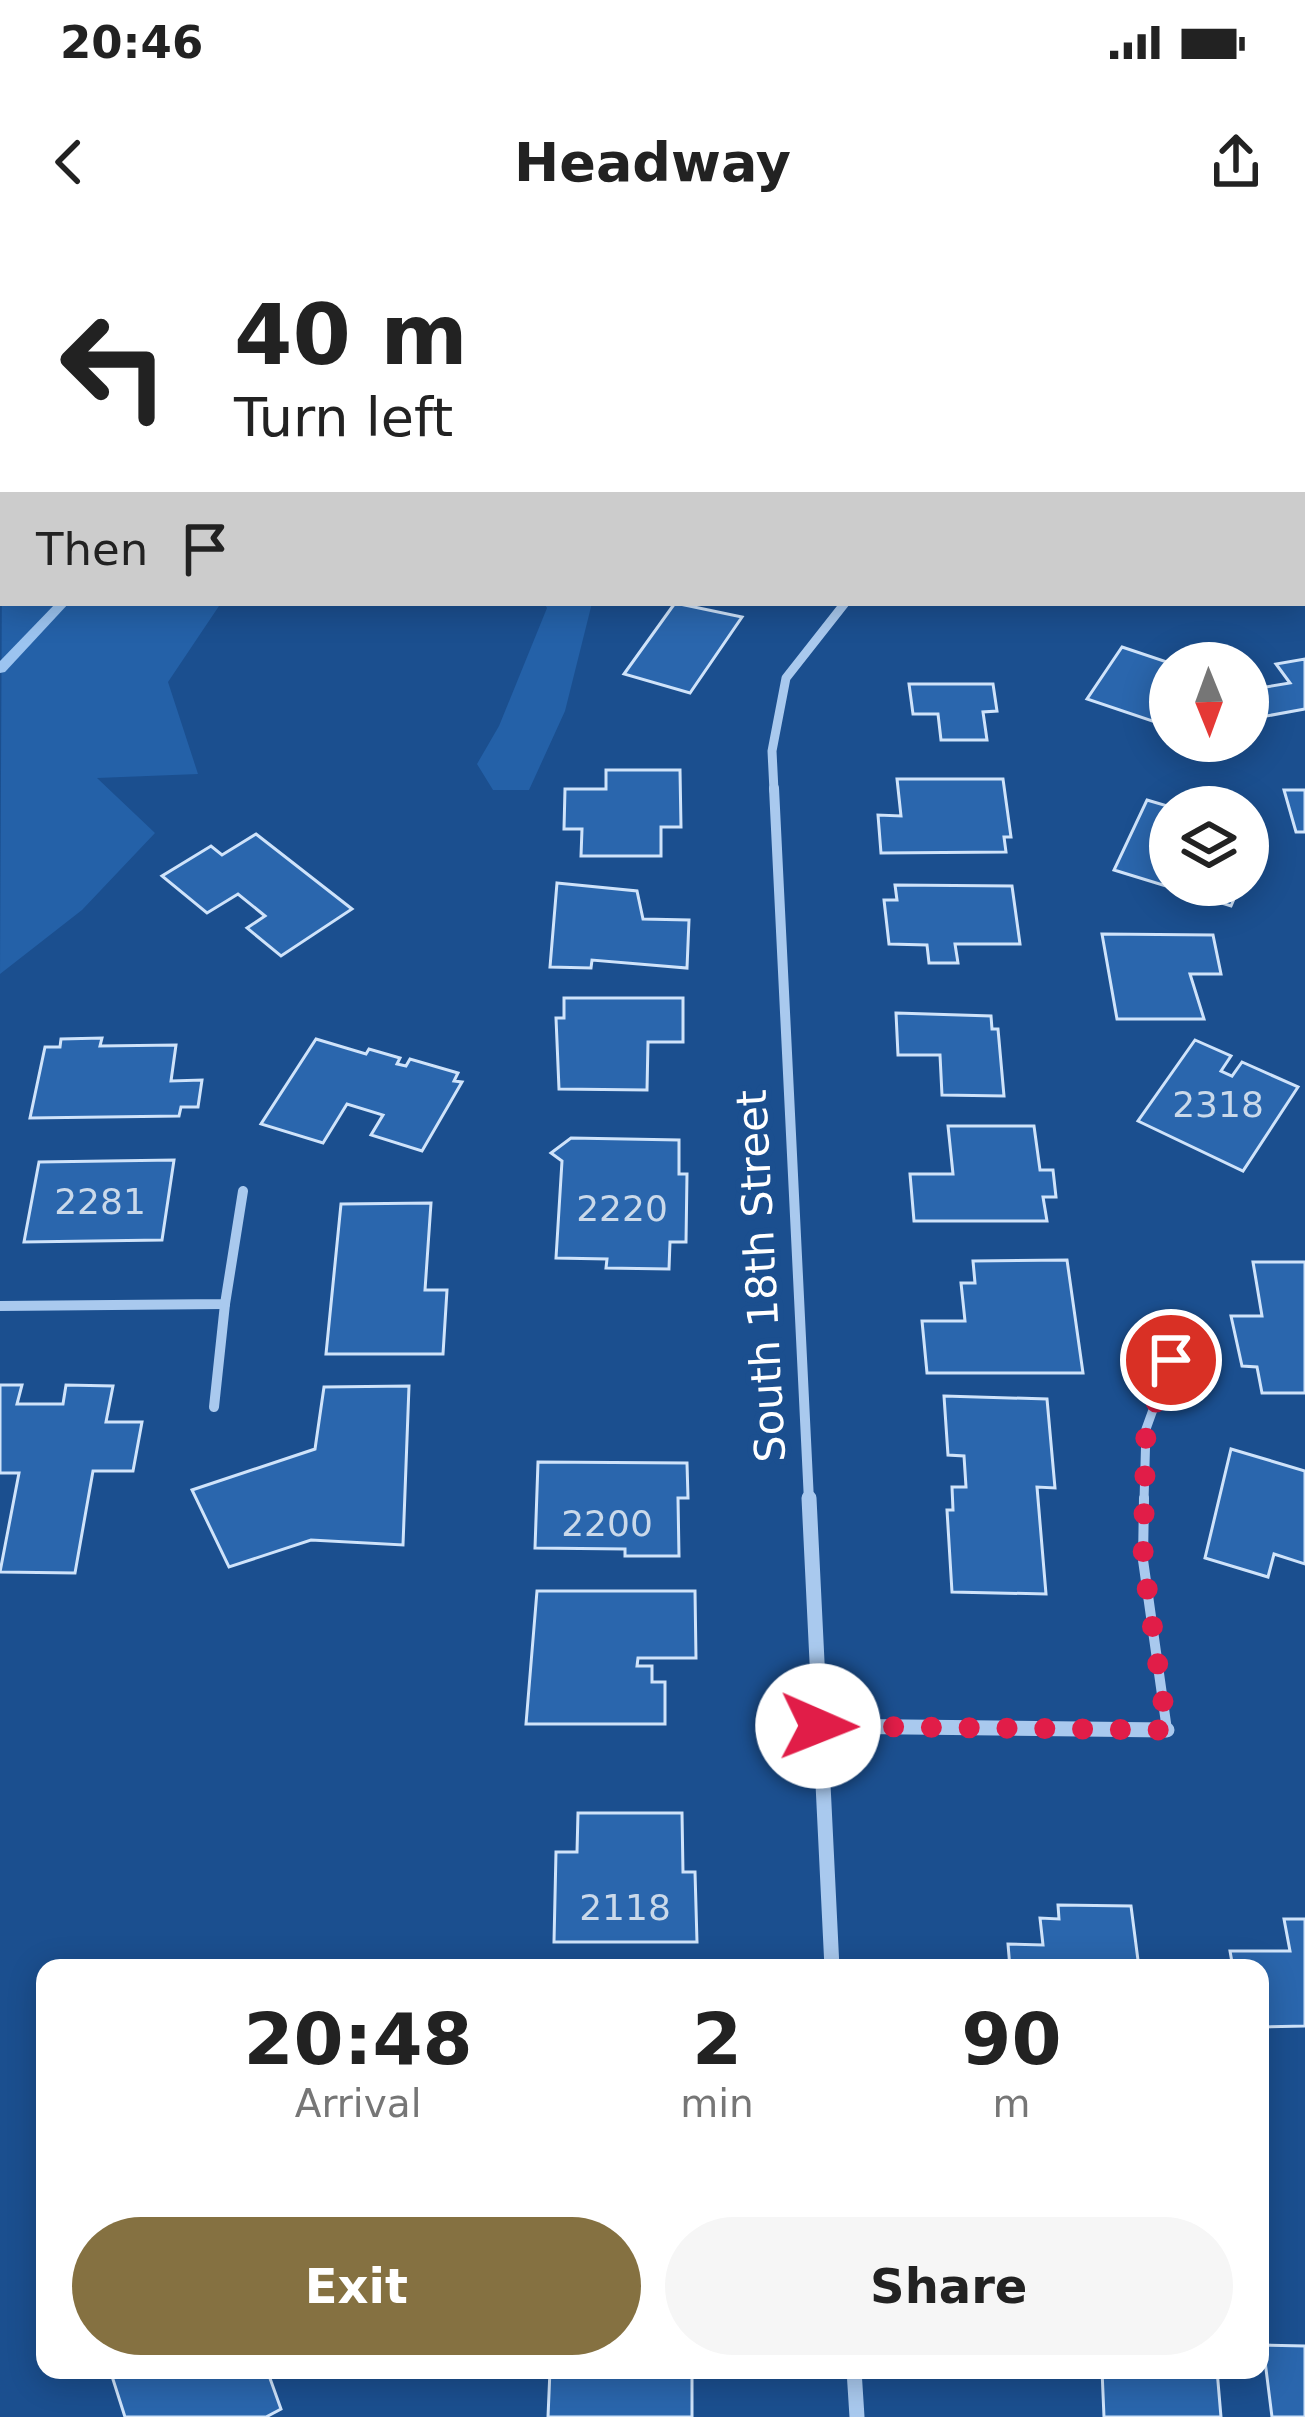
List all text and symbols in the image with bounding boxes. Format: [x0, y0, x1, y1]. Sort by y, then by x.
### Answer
text: 20:46 [60, 16, 203, 69]
icon: back [36, 129, 102, 195]
icon: share [1203, 129, 1269, 195]
text: Headway [514, 131, 791, 194]
text: 40 m [234, 286, 468, 384]
icon: left [36, 288, 192, 444]
text: Turn left [234, 386, 453, 449]
icon: arrive [172, 516, 238, 582]
text: Then [36, 523, 148, 576]
north arrow [1149, 642, 1269, 762]
map controls [1149, 642, 1269, 906]
button: layers [1149, 786, 1269, 906]
house number: 2318 [1172, 1084, 1264, 1125]
street label: South 18th Street [727, 1089, 795, 1463]
house number: 2281 [54, 1181, 146, 1222]
house number: 2220 [576, 1188, 668, 1229]
pin [1120, 1309, 1222, 1411]
icon: arrive [1138, 1327, 1204, 1393]
house number: 2200 [561, 1503, 653, 1544]
position arrow [755, 1663, 881, 1789]
house number: 2118 [579, 1887, 671, 1928]
text: 20:48 [244, 1997, 473, 2081]
text: 2 [692, 1997, 742, 2081]
text: 90 [961, 1997, 1061, 2081]
text: Arrival [295, 2081, 421, 2126]
text: min [680, 2081, 754, 2126]
text: m [992, 2081, 1030, 2126]
button: Exit [72, 2217, 641, 2355]
button: Share [665, 2217, 1233, 2355]

